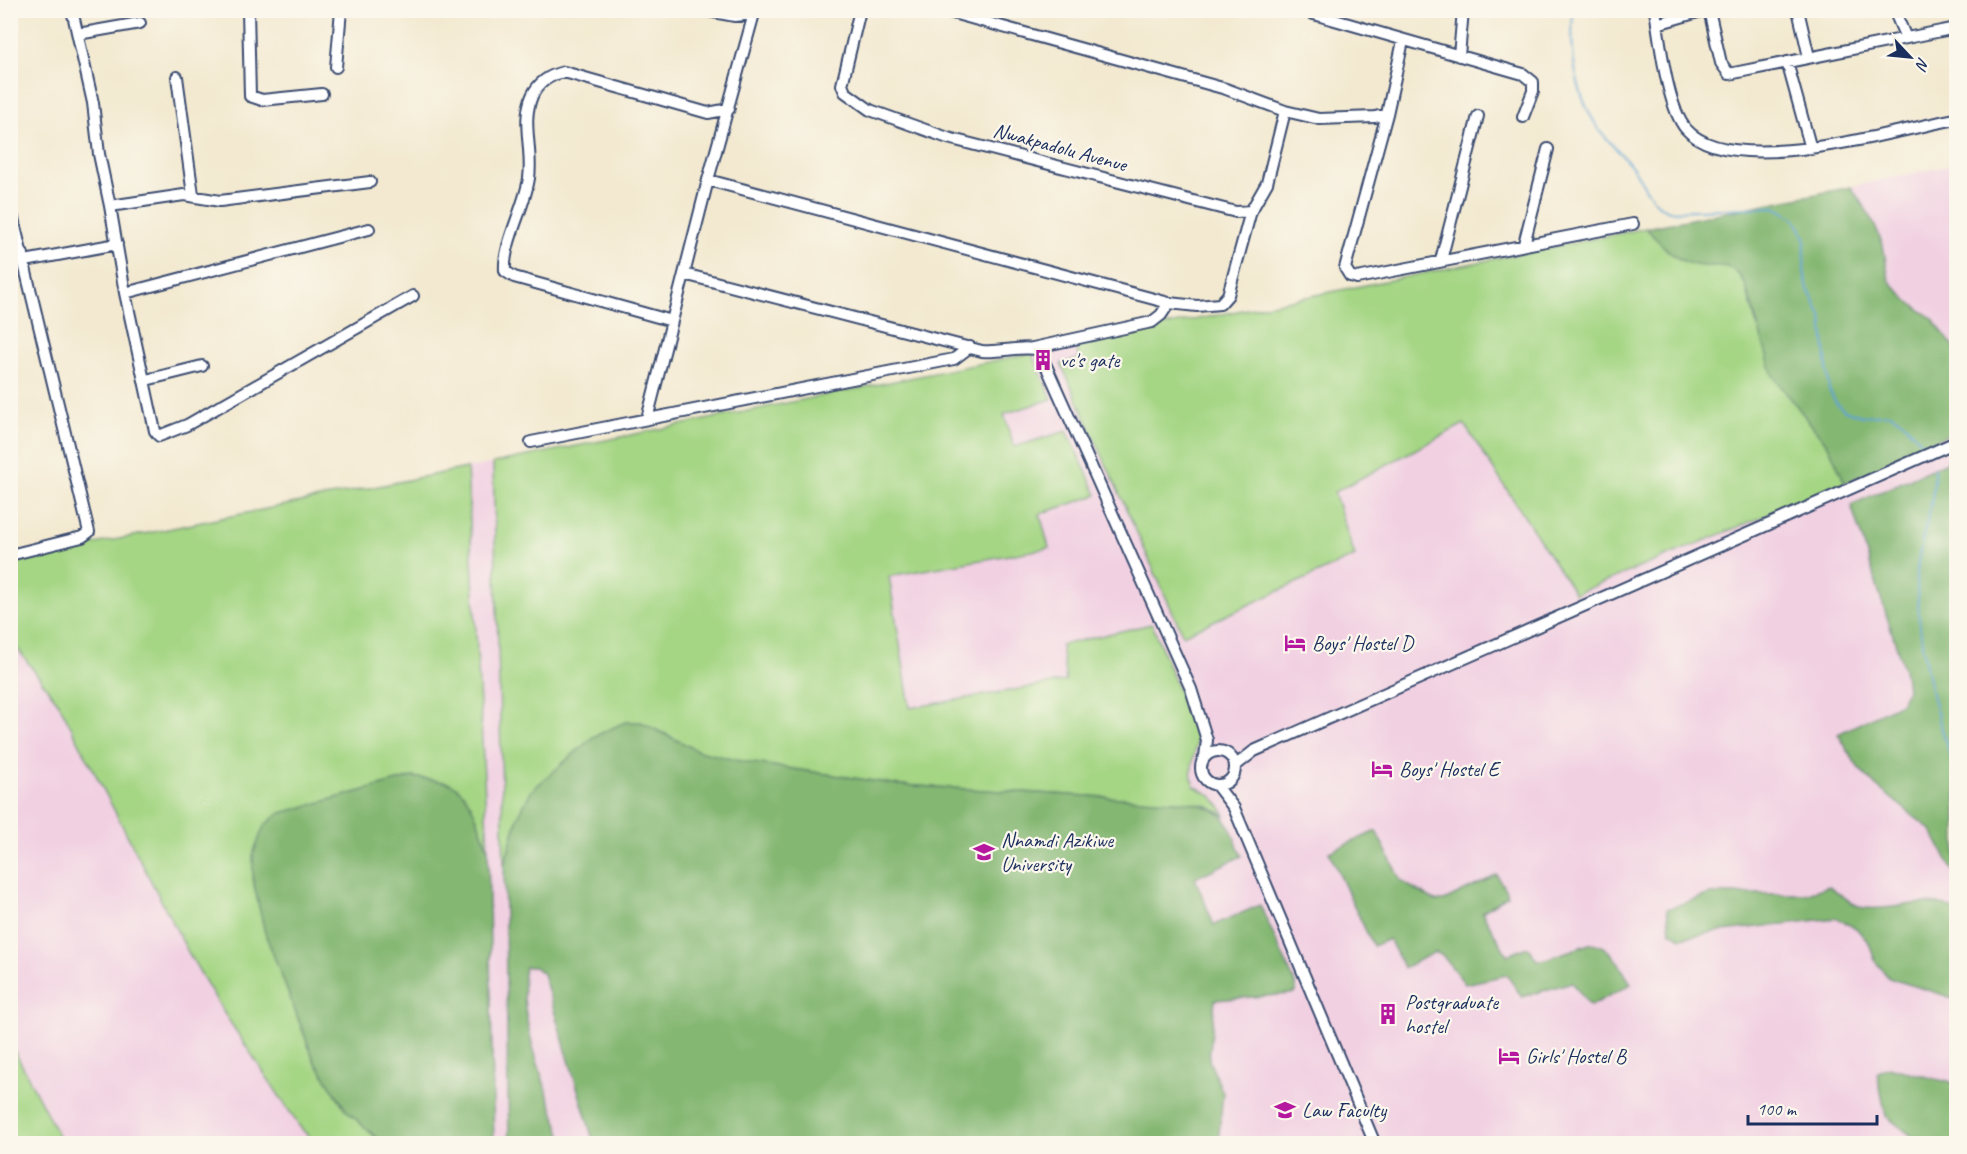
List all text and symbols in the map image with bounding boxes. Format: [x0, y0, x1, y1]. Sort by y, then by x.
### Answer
north arrow [1880, 27, 1940, 87]
text: N [1910, 54, 1934, 75]
street label: Nwakpadolu Avenue [990, 117, 1132, 178]
place label: vc's gate [1060, 347, 1121, 373]
building icon: vc's gate [1031, 348, 1055, 372]
place label: Boys' Hostel D [1312, 630, 1415, 656]
hotel icon: Boys' Hostel D [1283, 631, 1307, 655]
place label: Boys' Hostel E [1399, 756, 1502, 782]
hotel icon: Boys' Hostel E [1370, 757, 1394, 781]
place label: Nnamdi Azikiwe University [1001, 827, 1114, 877]
school or university icon: Nnamdi Azikiwe University [972, 840, 996, 864]
place label: Postgraduate hostel [1405, 989, 1499, 1039]
building icon: Postgraduate hostel [1376, 1002, 1400, 1026]
place label: Girls' Hostel B [1526, 1043, 1628, 1069]
hotel icon: Girls' Hostel B [1497, 1044, 1521, 1068]
scale bar [1748, 1088, 1877, 1126]
place label: Law Faculty [1302, 1097, 1388, 1123]
school or university icon: Law Faculty [1273, 1098, 1297, 1122]
text: 100 m [1757, 1098, 1798, 1120]

